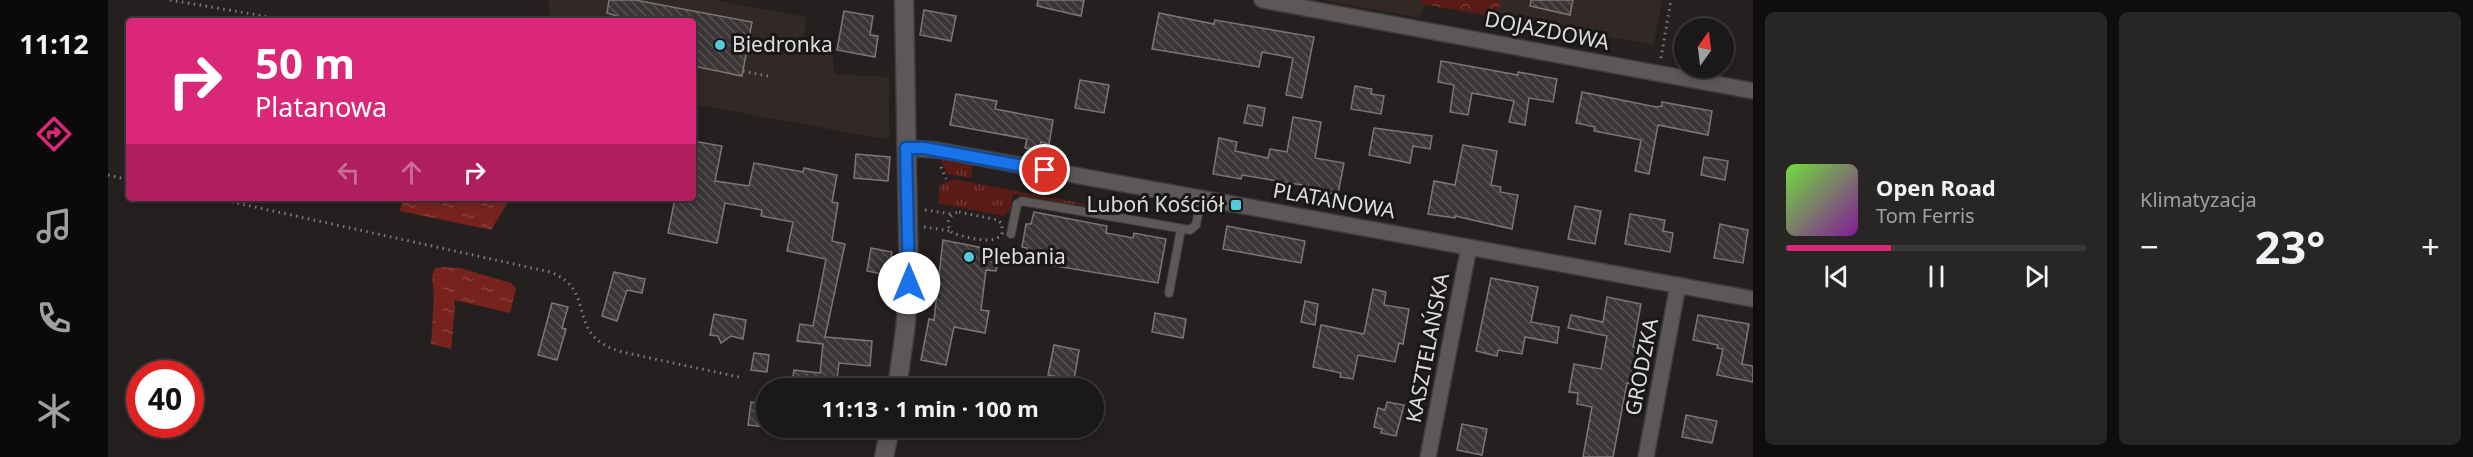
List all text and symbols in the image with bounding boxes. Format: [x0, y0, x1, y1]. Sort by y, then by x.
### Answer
street label: DOJAZDOWA [1482, 4, 1613, 56]
north arrow [1674, 18, 1734, 78]
map controls [1674, 18, 1734, 78]
text: 11:12 [19, 25, 89, 62]
place label: Biedronka [732, 30, 833, 58]
text: 50 m [255, 34, 355, 91]
marker: Biedronka [713, 38, 727, 52]
icon: right [156, 42, 234, 120]
text: Platanowa [255, 88, 387, 125]
icon: directions [33, 113, 75, 155]
pin [1019, 144, 1070, 195]
icon: arrive [1028, 153, 1061, 186]
icon: left [332, 156, 365, 189]
icon: ahead [395, 156, 428, 189]
icon: right [458, 156, 491, 189]
text: Open Road [1876, 172, 1996, 202]
street label: PLATANOWA [1271, 176, 1398, 225]
text: Klimatyzacja [2140, 186, 2257, 213]
place label: Luboń Kościół [1087, 190, 1225, 218]
marker: Luboń Kościół [1229, 198, 1243, 212]
text: Tom Ferris [1876, 202, 1975, 229]
icon: music [33, 205, 75, 247]
text: 23° [2255, 216, 2325, 277]
text: − [2140, 224, 2159, 269]
text: + [2421, 224, 2440, 269]
place label: Plebania [981, 242, 1066, 270]
marker: Plebania [962, 250, 976, 264]
position arrow [877, 251, 941, 315]
icon: previous [1820, 260, 1853, 293]
icon: pause [1920, 260, 1953, 293]
icon: next [2020, 260, 2053, 293]
street label: KASZTELAŃSKA [1399, 270, 1455, 425]
icon: phone [33, 297, 75, 339]
street label: GRODZKA [1618, 315, 1664, 418]
speed limit sign: 40 [126, 360, 204, 438]
icon: climate [33, 390, 75, 432]
text: 11:13 · 1 min · 100 m [821, 393, 1039, 423]

